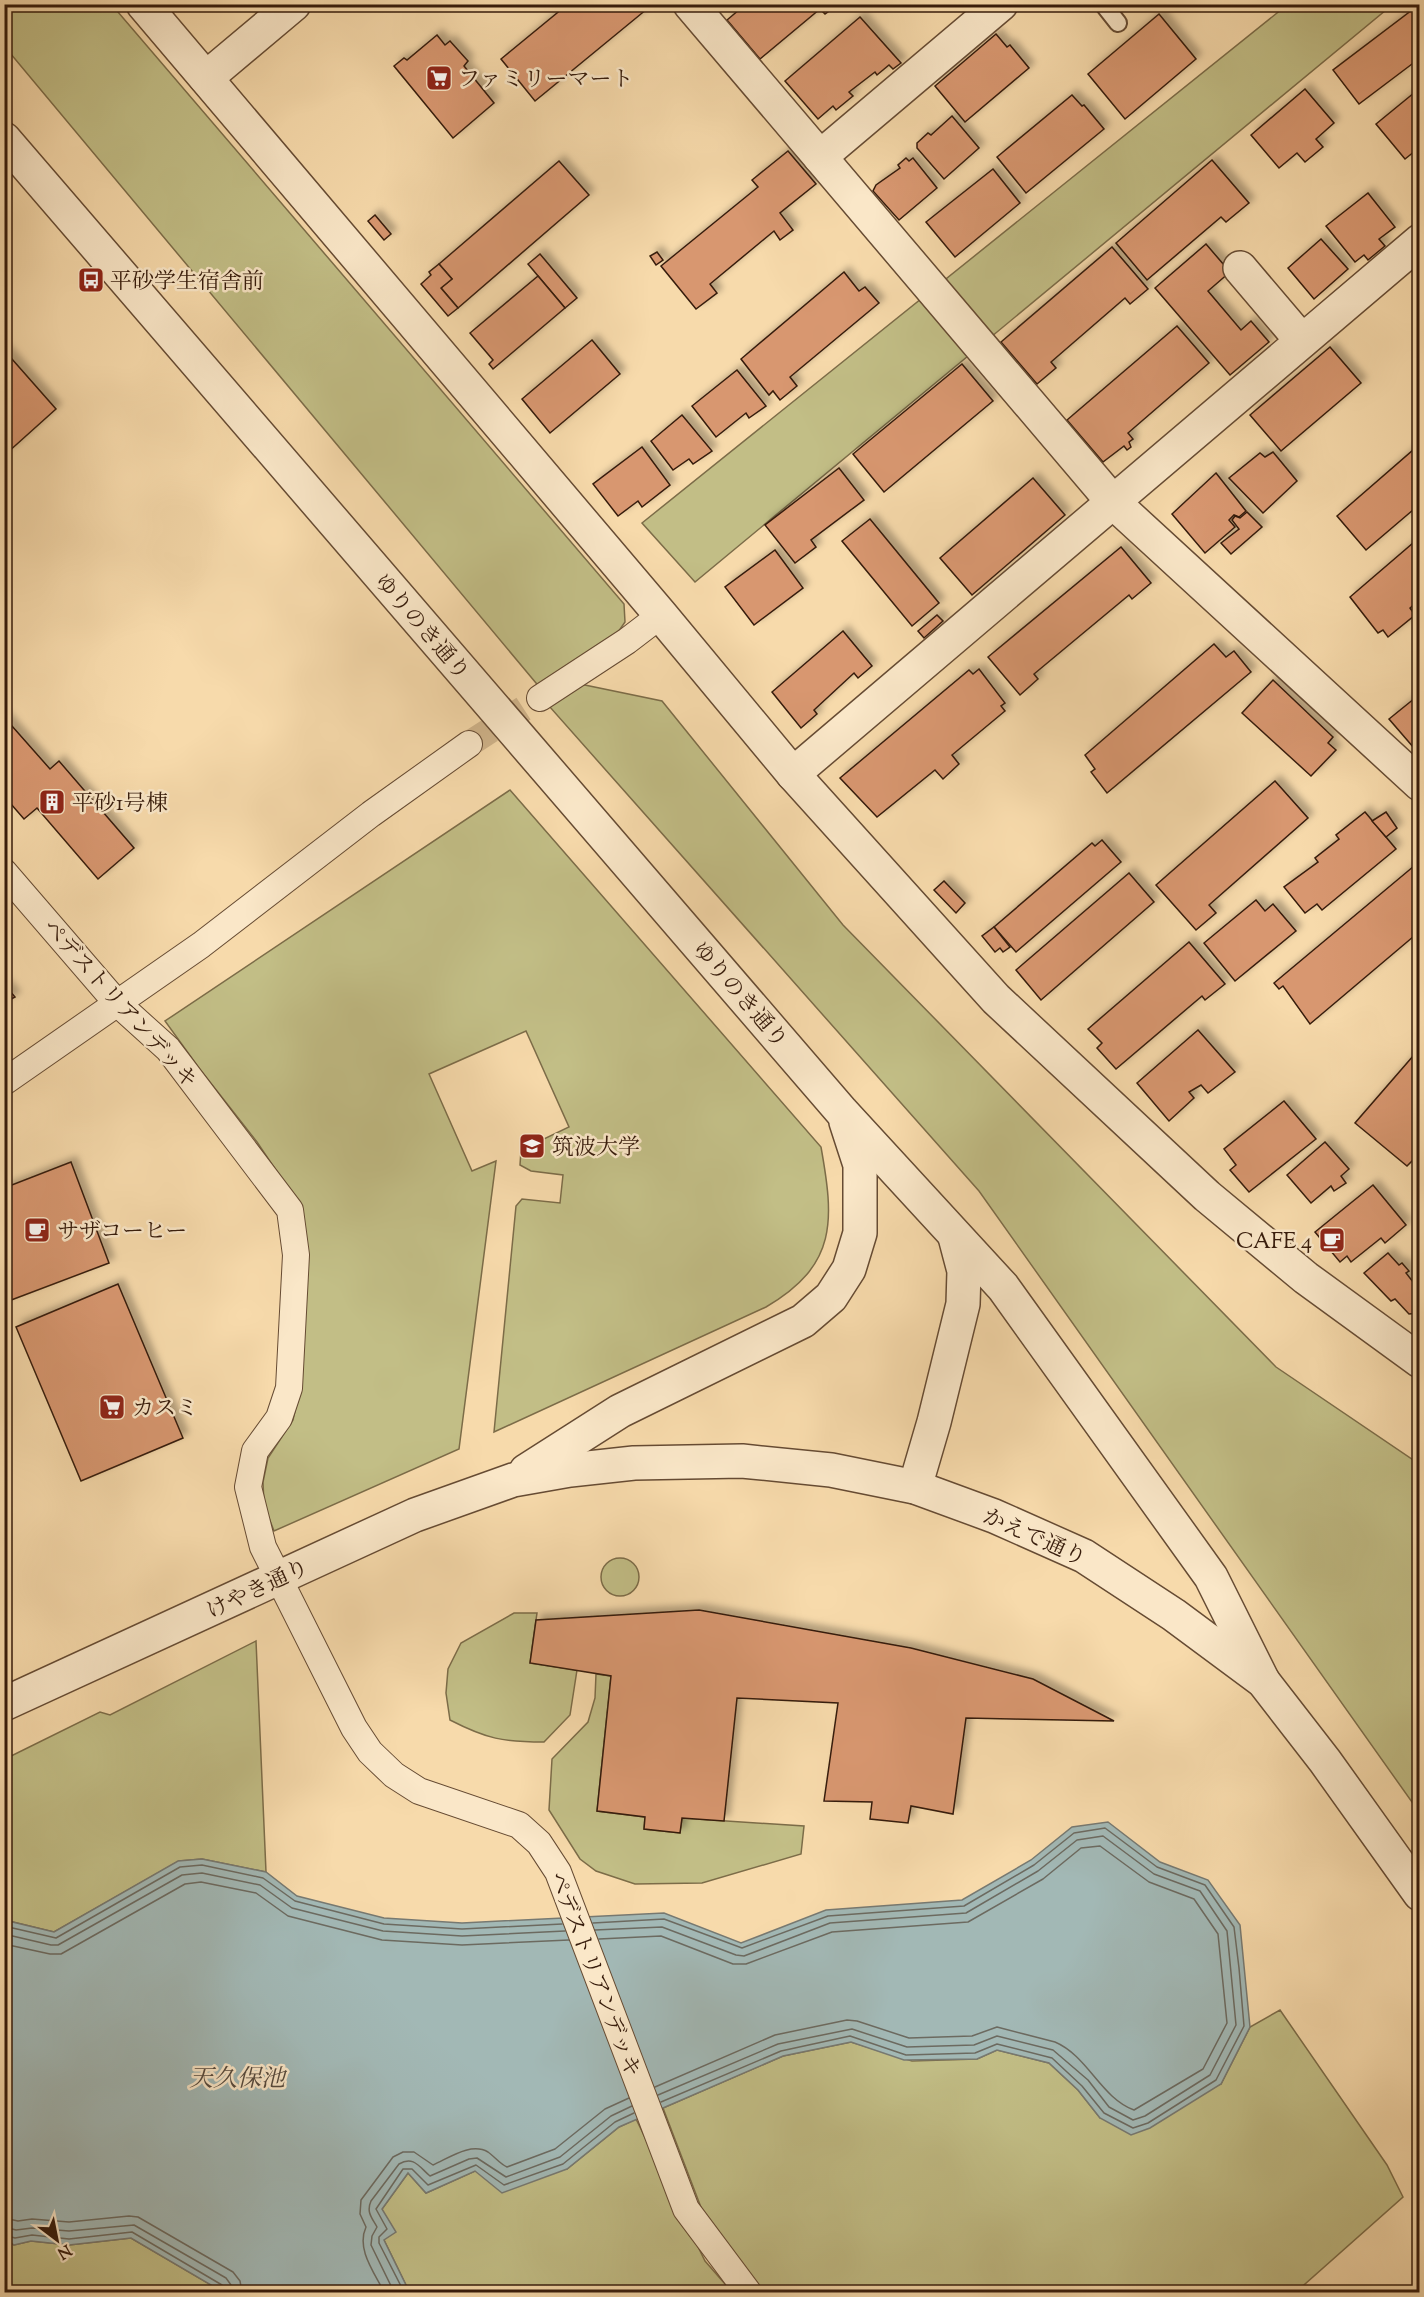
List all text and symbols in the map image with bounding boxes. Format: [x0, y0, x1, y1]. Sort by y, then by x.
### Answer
supermarket icon: ファミリーマート [424, 63, 454, 93]
place label: ファミリーマート [458, 65, 634, 97]
bus stop icon: 平砂学生宿舎前 [76, 265, 106, 295]
place label: 平砂学生宿舎前 [110, 267, 264, 299]
street label: ゆりのき通り [365, 568, 476, 688]
building icon: 平砂1号棟 [37, 787, 67, 817]
place label: 平砂1号棟 [72, 789, 167, 821]
street label: ペデストリアンデッキ [34, 913, 204, 1097]
street label: ゆりのき通り [683, 936, 794, 1056]
school or university icon: 筑波大学 [517, 1131, 547, 1161]
place label: 筑波大学 [552, 1133, 640, 1165]
cafe icon: サザコーヒー [22, 1215, 52, 1245]
place label: サザコーヒー [57, 1217, 187, 1249]
cafe icon: CAFE 4 [1317, 1225, 1347, 1255]
place label: CAFE 4 [1236, 1227, 1312, 1259]
supermarket icon: カスミ [97, 1392, 127, 1422]
place label: カスミ [132, 1394, 198, 1426]
street label: かえで通り [977, 1502, 1091, 1576]
street label: けやき通り [202, 1553, 315, 1628]
street label: ペデストリアンデッキ [539, 1868, 647, 2082]
water label: 天久保池 [189, 2063, 288, 2097]
north arrow [27, 2210, 87, 2270]
text: N [52, 2237, 75, 2264]

